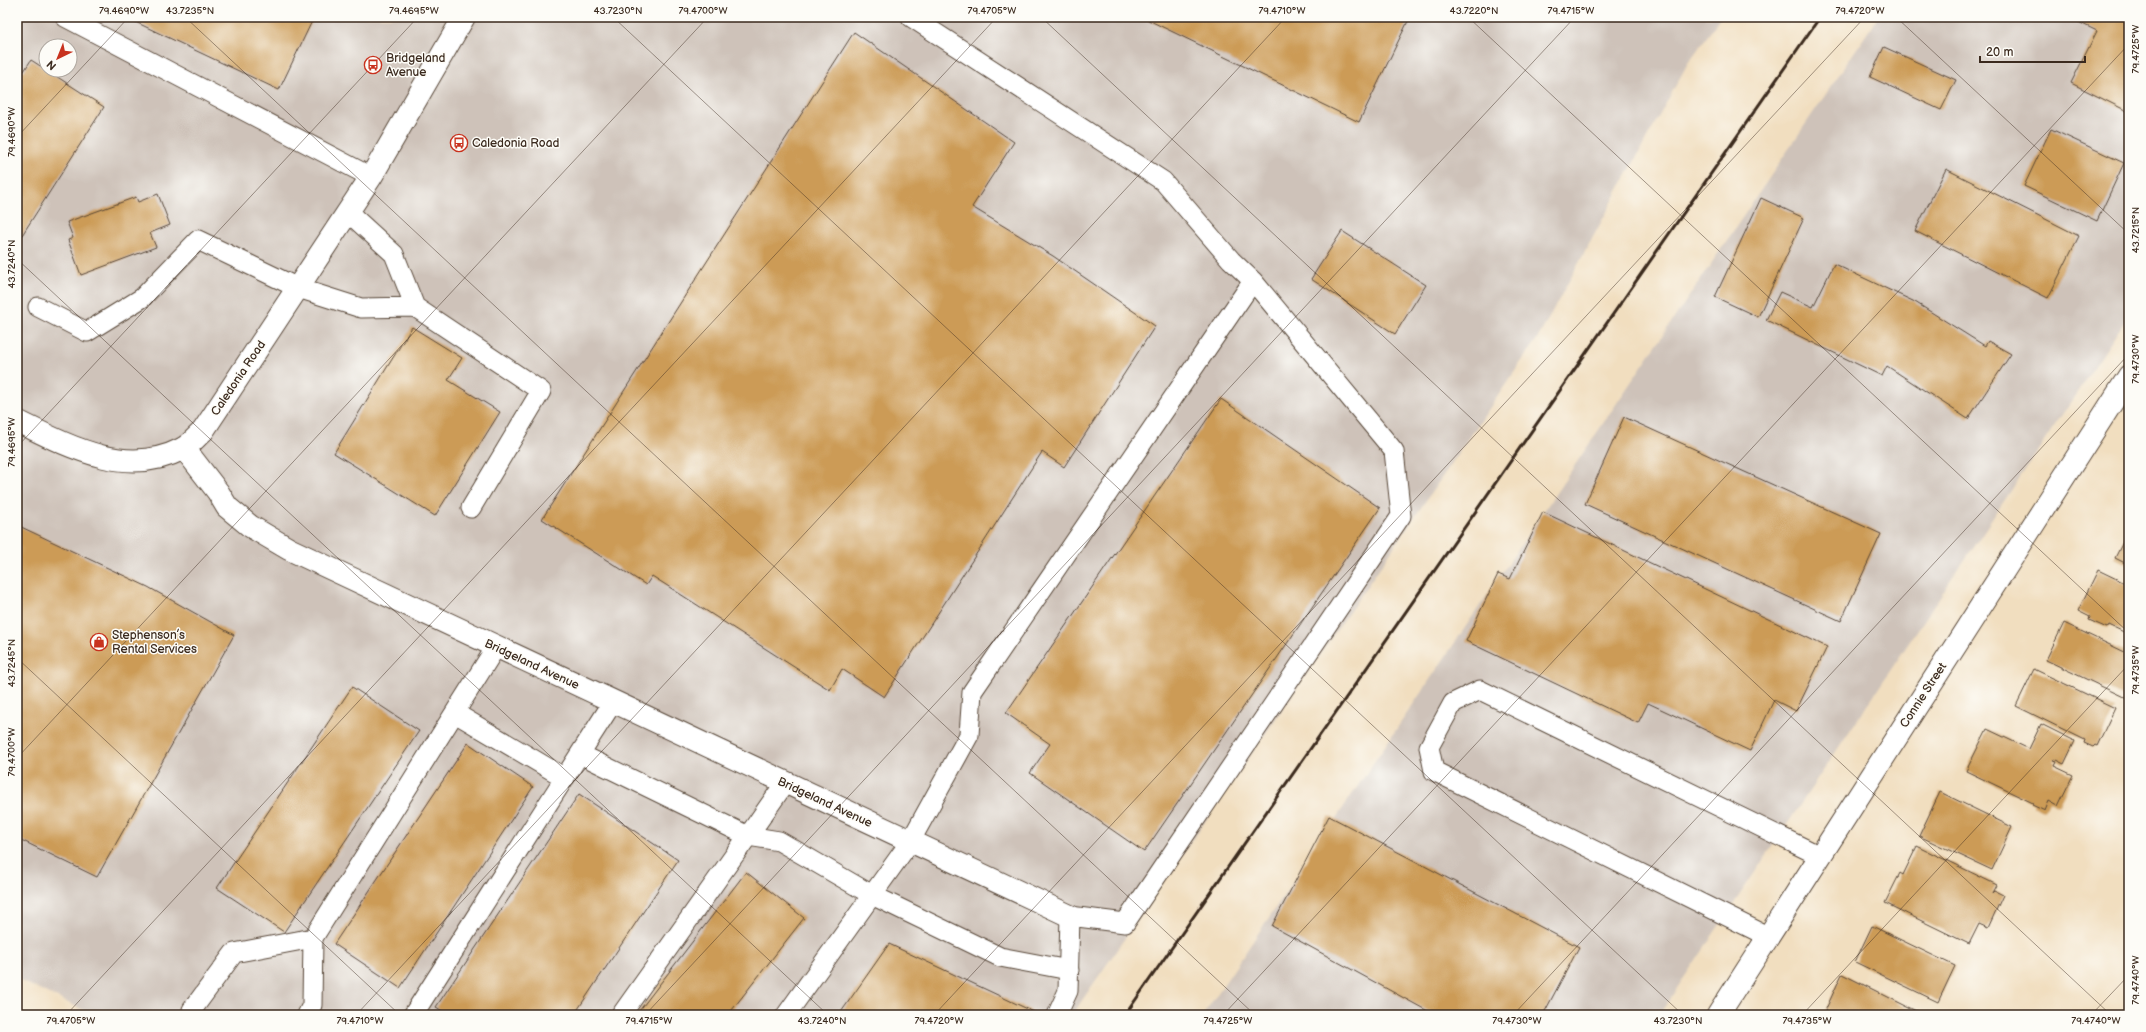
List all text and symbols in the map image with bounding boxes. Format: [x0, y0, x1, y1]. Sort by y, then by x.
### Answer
text: 79.4690°W [99, 5, 149, 17]
text: 43.7235°N [166, 5, 214, 17]
text: 79.4695°W [389, 5, 439, 17]
text: 43.7230°N [594, 5, 642, 17]
text: 79.4700°W [678, 5, 728, 17]
text: 79.4705°W [968, 5, 1016, 17]
text: 79.4710°W [1258, 5, 1306, 17]
text: 43.7220°N [1450, 5, 1498, 17]
text: 79.4715°W [1548, 5, 1594, 17]
text: 79.4720°W [1835, 5, 1885, 17]
text: 79.4725°W [2130, 25, 2142, 73]
north arrow [38, 38, 78, 78]
scale bar [1980, 38, 2085, 64]
text: 20 m [1986, 45, 2013, 60]
place label: Bridgeland Avenue [386, 51, 445, 80]
bus stop icon: Bridgeland Avenue [363, 55, 383, 75]
text: N [44, 57, 59, 73]
text: 79.4690°W [6, 107, 18, 157]
bus stop icon: Caledonia Road [449, 133, 469, 153]
place label: Caledonia Road [472, 136, 559, 151]
text: 43.7215°N [2130, 207, 2142, 253]
text: 43.7240°N [6, 240, 18, 288]
text: 79.4730°W [2130, 334, 2142, 384]
street label: Caledonia Road [208, 338, 269, 419]
text: 79.4695°W [6, 417, 18, 467]
place label: Stephenson’s Rental Services [112, 628, 197, 657]
shop icon: Stephenson’s Rental Services [89, 632, 109, 652]
street label: Bridgeland Avenue [482, 636, 582, 693]
text: 43.7245°N [6, 639, 18, 687]
text: 79.4735°W [2130, 645, 2142, 695]
street label: Connie Street [1897, 660, 1950, 731]
text: 79.4700°W [6, 727, 18, 777]
street label: Bridgeland Avenue [775, 774, 875, 831]
text: 79.4740°W [2130, 955, 2142, 1005]
text: 79.4705°W [47, 1015, 95, 1027]
text: 79.4710°W [336, 1015, 384, 1027]
text: 79.4715°W [626, 1015, 672, 1027]
text: 43.7240°N [798, 1015, 846, 1027]
text: 79.4720°W [914, 1015, 964, 1027]
text: 79.4725°W [1204, 1015, 1252, 1027]
text: 79.4730°W [1492, 1015, 1542, 1027]
text: 43.7230°N [1654, 1015, 1702, 1027]
text: 79.4735°W [1782, 1015, 1832, 1027]
text: 79.4740°W [2071, 1015, 2121, 1027]

